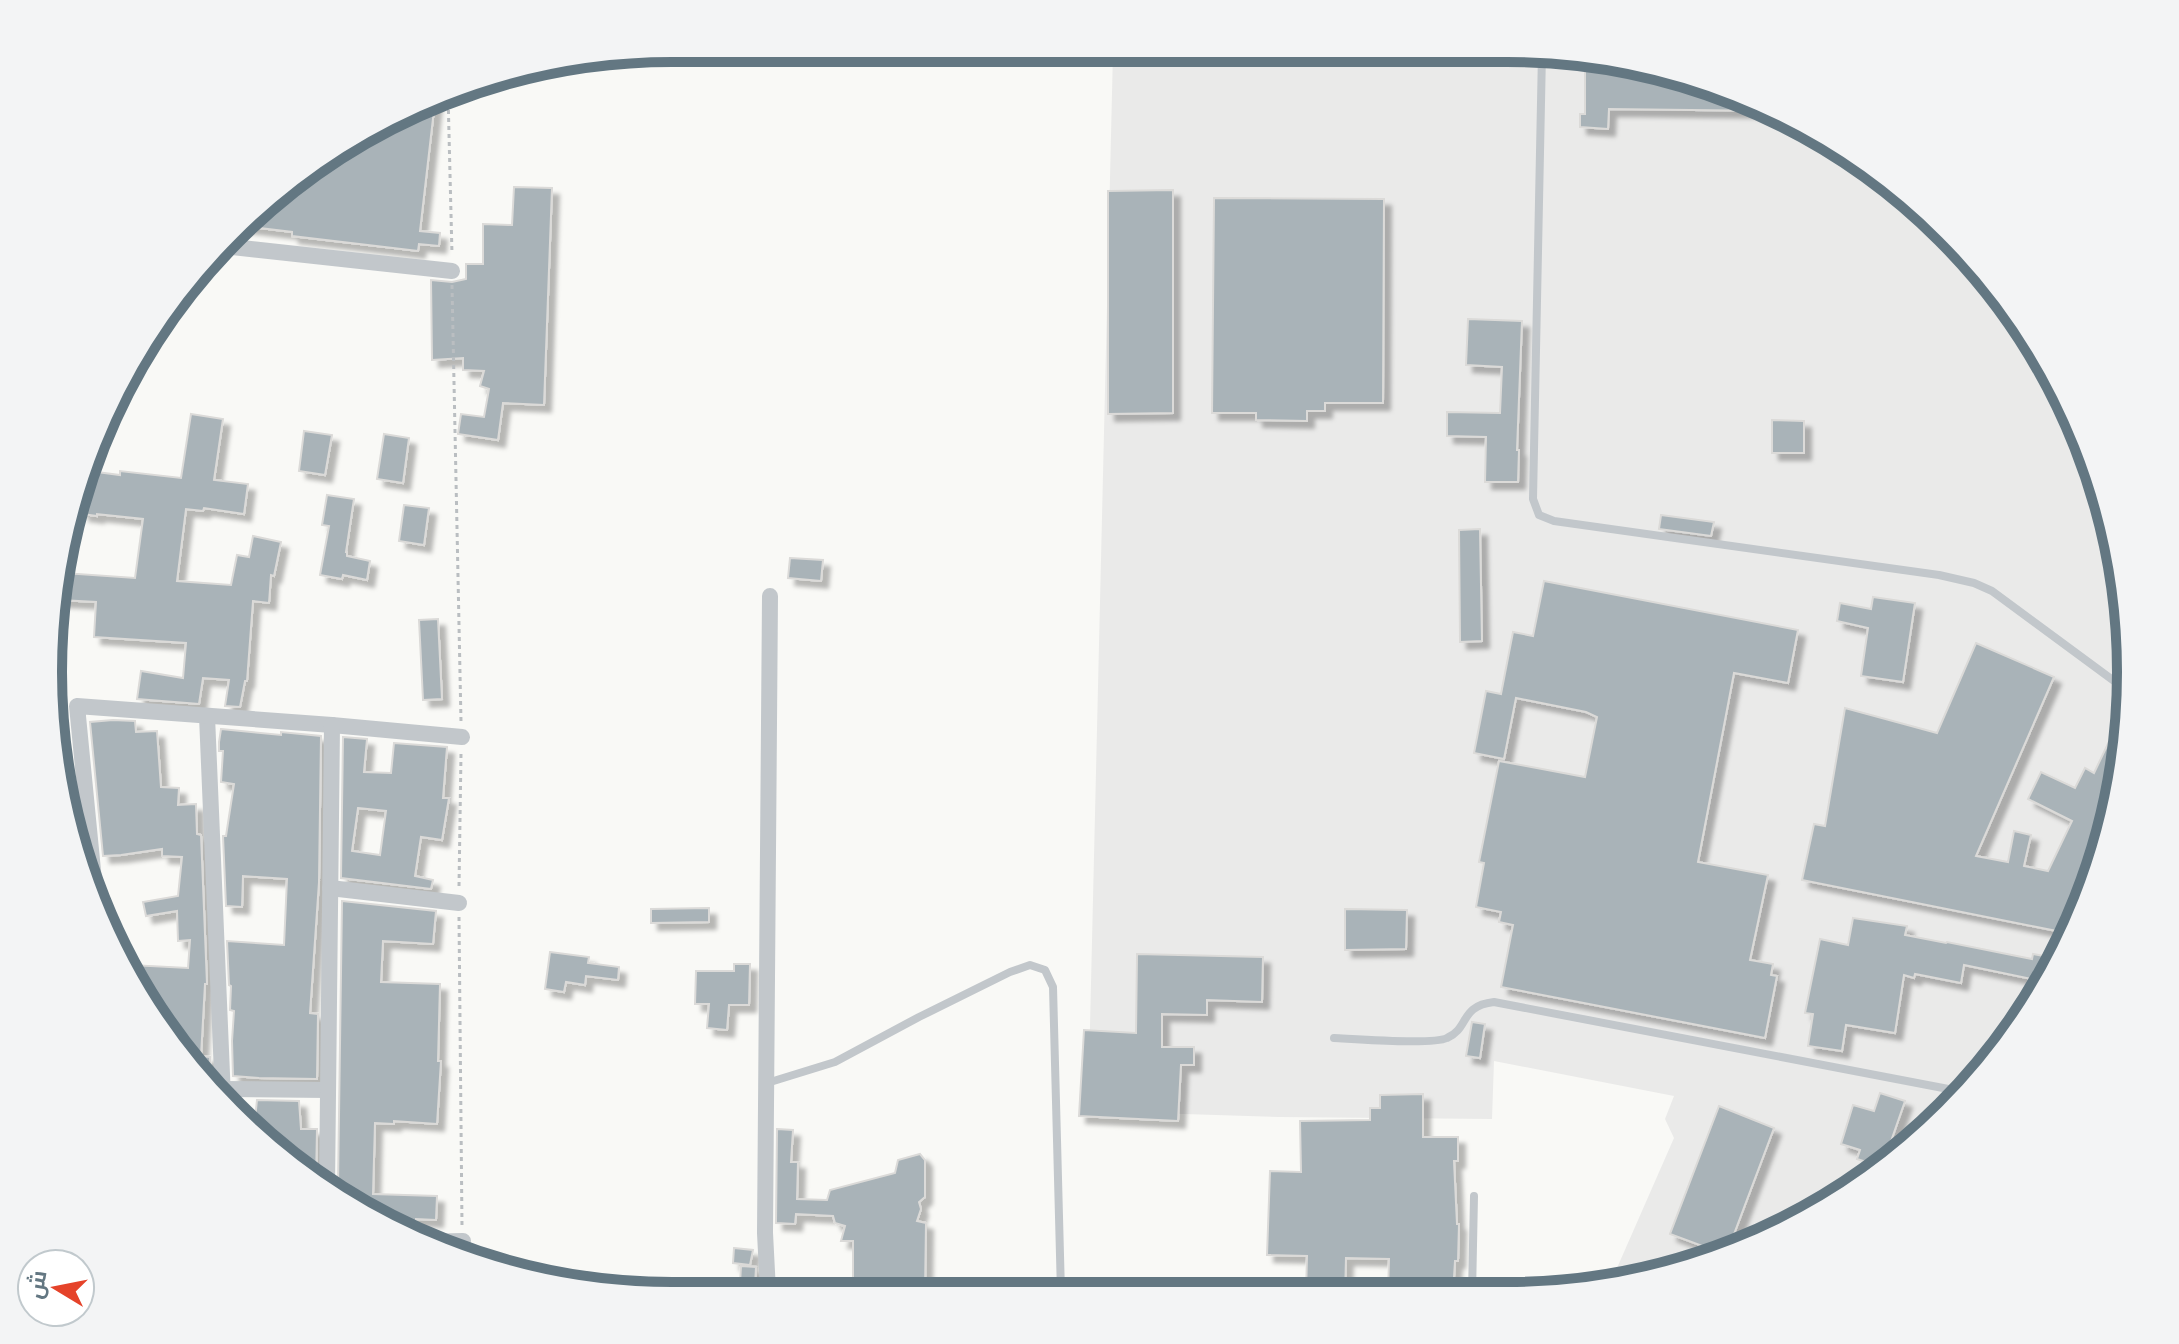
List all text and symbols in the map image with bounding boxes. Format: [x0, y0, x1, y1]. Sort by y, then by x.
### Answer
north arrow [16, 1248, 96, 1328]
text: ش [19, 1268, 54, 1301]

